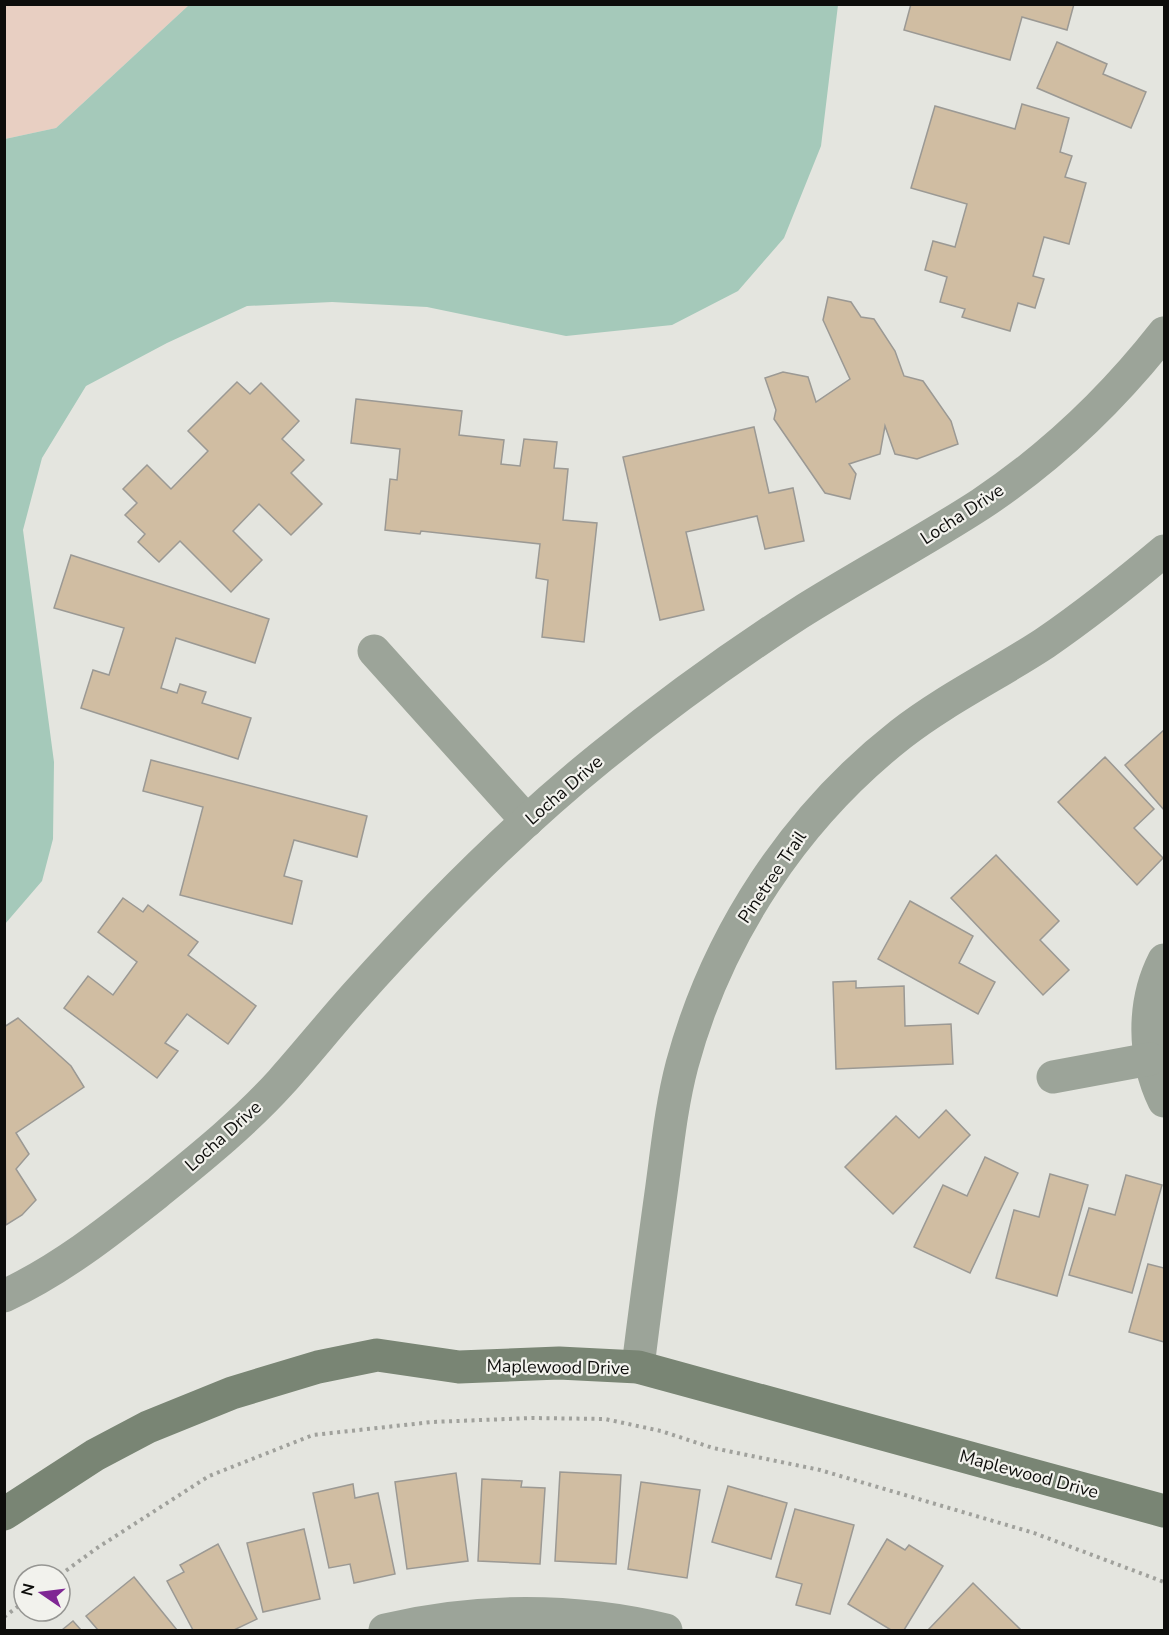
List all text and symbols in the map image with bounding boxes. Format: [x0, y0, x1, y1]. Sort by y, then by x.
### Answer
street label: Locha Drive [916, 478, 1008, 550]
street label: Locha Drive [520, 750, 608, 830]
street label: Pinetree Trail [732, 826, 812, 928]
street label: Locha Drive [180, 1095, 266, 1177]
street label: Maplewood Drive [486, 1354, 630, 1380]
street label: Maplewood Drive [957, 1444, 1101, 1504]
north arrow [12, 1563, 72, 1623]
text: N [16, 1581, 41, 1598]

